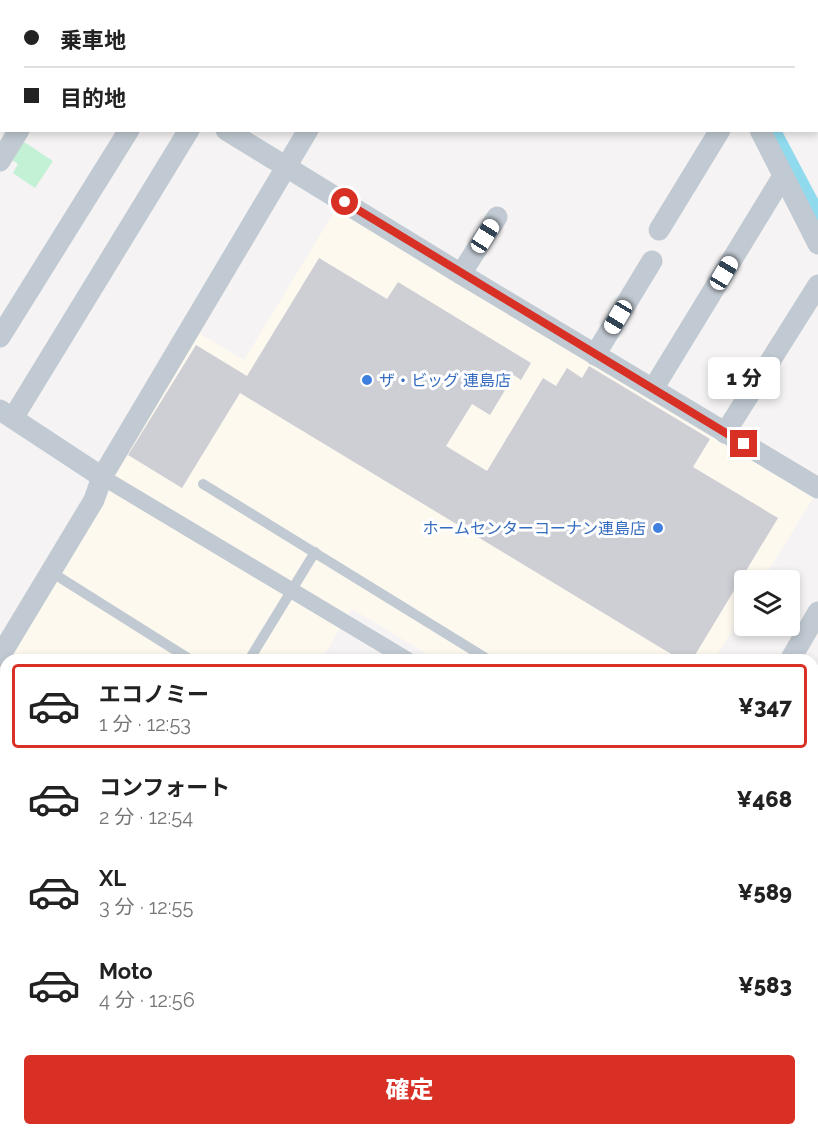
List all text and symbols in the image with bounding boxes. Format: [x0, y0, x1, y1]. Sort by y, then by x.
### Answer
text: 乗車地 [60, 27, 126, 53]
text: 目的地 [60, 85, 126, 111]
route start [331, 188, 358, 215]
car [468, 216, 502, 256]
car [707, 253, 741, 293]
car [601, 297, 635, 337]
callout: 1 分 [708, 357, 780, 399]
text: 1 分 [726, 366, 762, 390]
place label: ザ・ビッグ 連島店 [379, 371, 511, 390]
marker: ザ・ビッグ 連島店 [360, 373, 374, 387]
route end [730, 430, 757, 457]
place label: ホームセンターコーナン連島店 [422, 519, 646, 538]
marker: ホームセンターコーナン連島店 [651, 521, 665, 535]
map controls [734, 570, 800, 636]
button: layers [734, 570, 800, 636]
icon: car [27, 679, 81, 733]
text: エコノミー [99, 681, 209, 707]
text: ¥347 [738, 693, 792, 719]
text: 1 分 · 12:53 [99, 712, 191, 736]
icon: car [27, 772, 81, 826]
text: コンフォート [99, 774, 230, 800]
text: ¥468 [737, 786, 792, 812]
text: 2 分 · 12:54 [99, 805, 193, 829]
icon: car [27, 865, 81, 919]
text: XL [99, 865, 126, 891]
text: ¥589 [737, 879, 792, 905]
text: 3 分 · 12:55 [99, 895, 193, 919]
icon: car [27, 958, 81, 1012]
text: Moto [99, 958, 153, 984]
text: ¥583 [738, 972, 792, 998]
text: 4 分 · 12:56 [99, 988, 195, 1012]
button: 確定 [24, 1055, 795, 1124]

